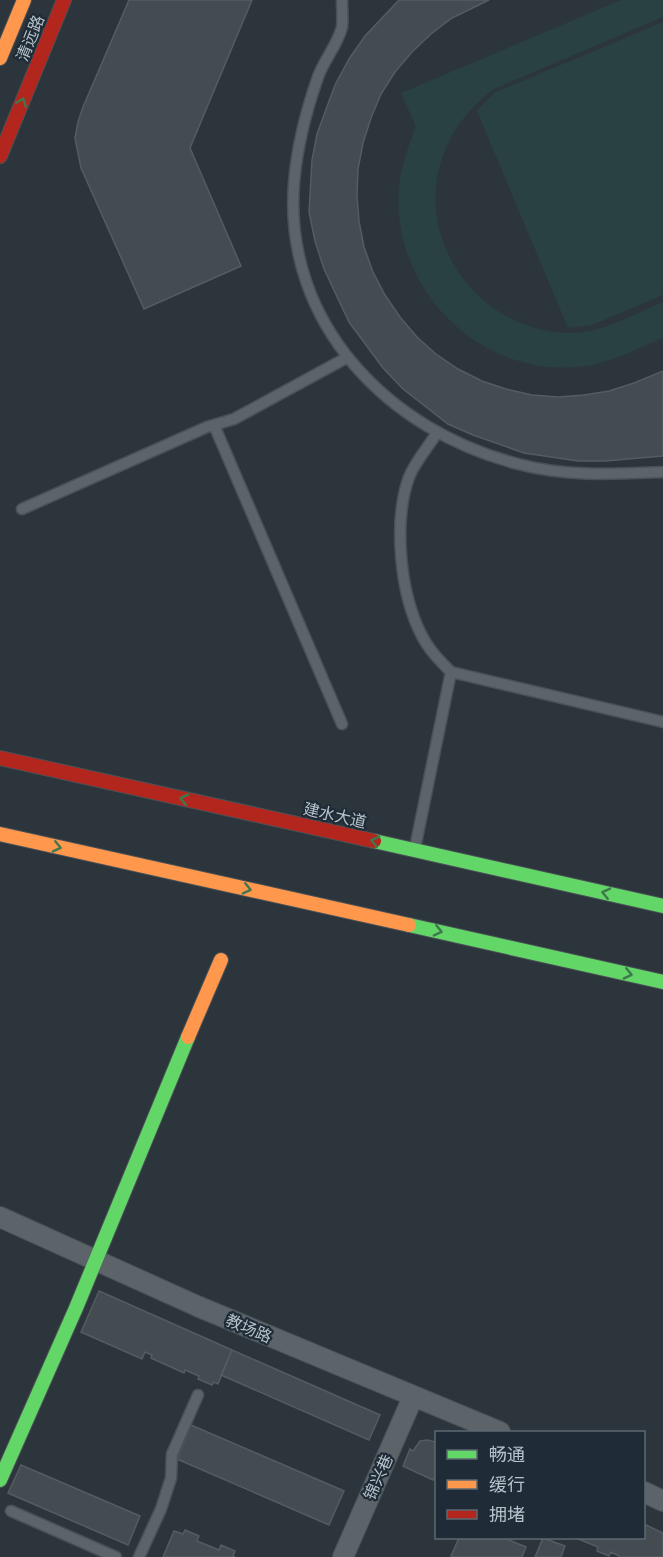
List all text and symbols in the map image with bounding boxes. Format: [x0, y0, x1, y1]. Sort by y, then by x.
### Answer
street label: 清远路 [12, 12, 48, 64]
one-way arrow [15, 97, 27, 108]
one-way arrow [180, 793, 190, 806]
street label: 建水大道 [302, 798, 368, 832]
one-way arrow [370, 835, 380, 848]
one-way arrow [52, 839, 62, 852]
one-way arrow [242, 882, 252, 895]
one-way arrow [601, 887, 611, 900]
one-way arrow [432, 924, 442, 937]
one-way arrow [623, 967, 633, 980]
street label: 教场路 [223, 1309, 275, 1347]
legend [435, 1431, 645, 1539]
text: 畅通 [489, 1443, 525, 1466]
street label: 锦兴巷 [359, 1451, 397, 1503]
text: 缓行 [489, 1473, 525, 1496]
text: 拥堵 [489, 1503, 525, 1526]

